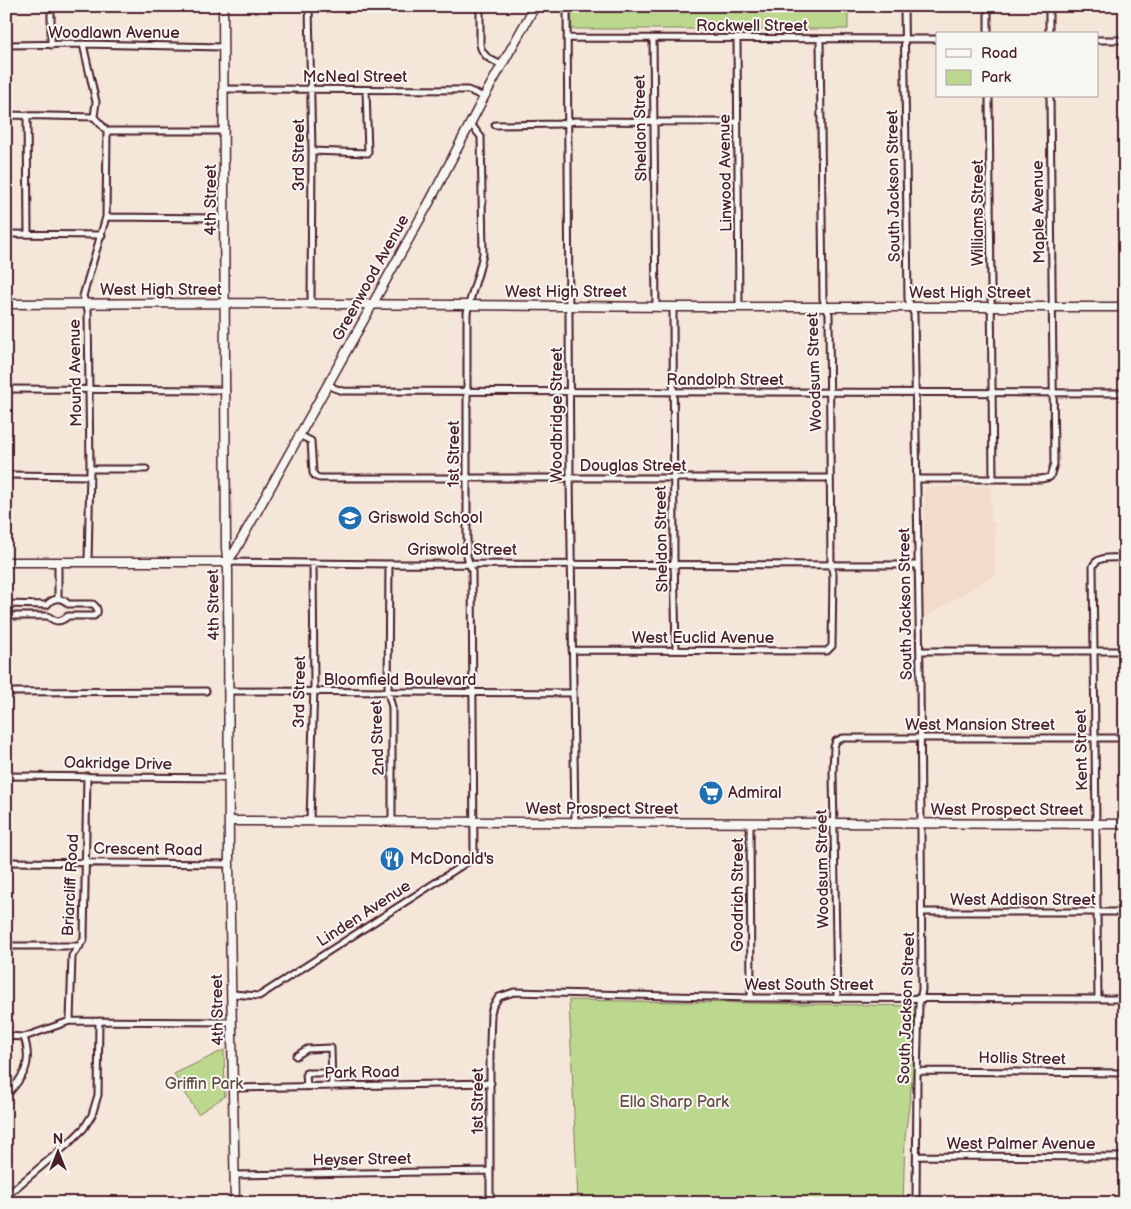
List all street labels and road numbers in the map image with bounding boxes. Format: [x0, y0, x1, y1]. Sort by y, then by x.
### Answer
street label: Rockwell Street [696, 17, 808, 36]
street label: Woodlawn Avenue [48, 24, 180, 43]
street label: McNeal Street [303, 68, 407, 87]
street label: Sheldon Street [631, 74, 651, 182]
street label: South Jackson Street [883, 110, 905, 262]
street label: Linwood Avenue [715, 113, 737, 232]
street label: 3rd Street [290, 119, 309, 191]
street label: Williams Street [969, 160, 988, 266]
street label: Maple Avenue [1029, 160, 1049, 264]
street label: 4th Street [202, 164, 221, 236]
street label: Greenwood Avenue [328, 211, 414, 344]
street label: West High Street [100, 281, 222, 300]
street label: West High Street [505, 283, 627, 302]
street label: West High Street [909, 284, 1031, 303]
street label: Woodsum Street [803, 312, 827, 432]
street label: Mound Avenue [66, 318, 86, 427]
street label: Woodbridge Street [548, 347, 567, 483]
street label: Randolph Street [666, 371, 784, 390]
street label: 1st Street [445, 420, 464, 487]
street label: Douglas Street [580, 457, 687, 476]
street label: Sheldon Street [652, 485, 672, 593]
street label: South Jackson Street [895, 528, 917, 680]
street label: Griswold Street [407, 541, 517, 560]
street label: 4th Street [204, 569, 224, 641]
street label: West Euclid Avenue [632, 629, 775, 648]
street label: 3rd Street [290, 656, 310, 728]
street label: Bloomfield Boulevard [324, 671, 476, 690]
street label: 2nd Street [367, 700, 389, 776]
street label: Kent Street [1072, 709, 1092, 791]
street label: West Mansion Street [905, 716, 1055, 735]
street label: Oakridge Drive [64, 754, 173, 774]
street label: West Prospect Street [526, 800, 679, 819]
street label: West Prospect Street [931, 801, 1084, 820]
street label: Woodsum Street [812, 809, 834, 929]
street label: Briarcliff Road [59, 833, 83, 937]
street label: Goodrich Street [729, 838, 748, 952]
street label: Crescent Road [93, 840, 203, 860]
street label: Linden Avenue [314, 876, 415, 951]
street label: West Addison Street [950, 891, 1096, 910]
street label: South Jackson Street [895, 932, 919, 1084]
street label: 4th Street [208, 974, 228, 1046]
street label: West South Street [744, 976, 874, 995]
street label: Hollis Street [978, 1049, 1066, 1069]
street label: Park Road [324, 1063, 400, 1083]
street label: 1st Street [469, 1067, 488, 1134]
street label: West Palmer Avenue [947, 1135, 1096, 1154]
street label: Heyser Street [312, 1150, 412, 1170]

